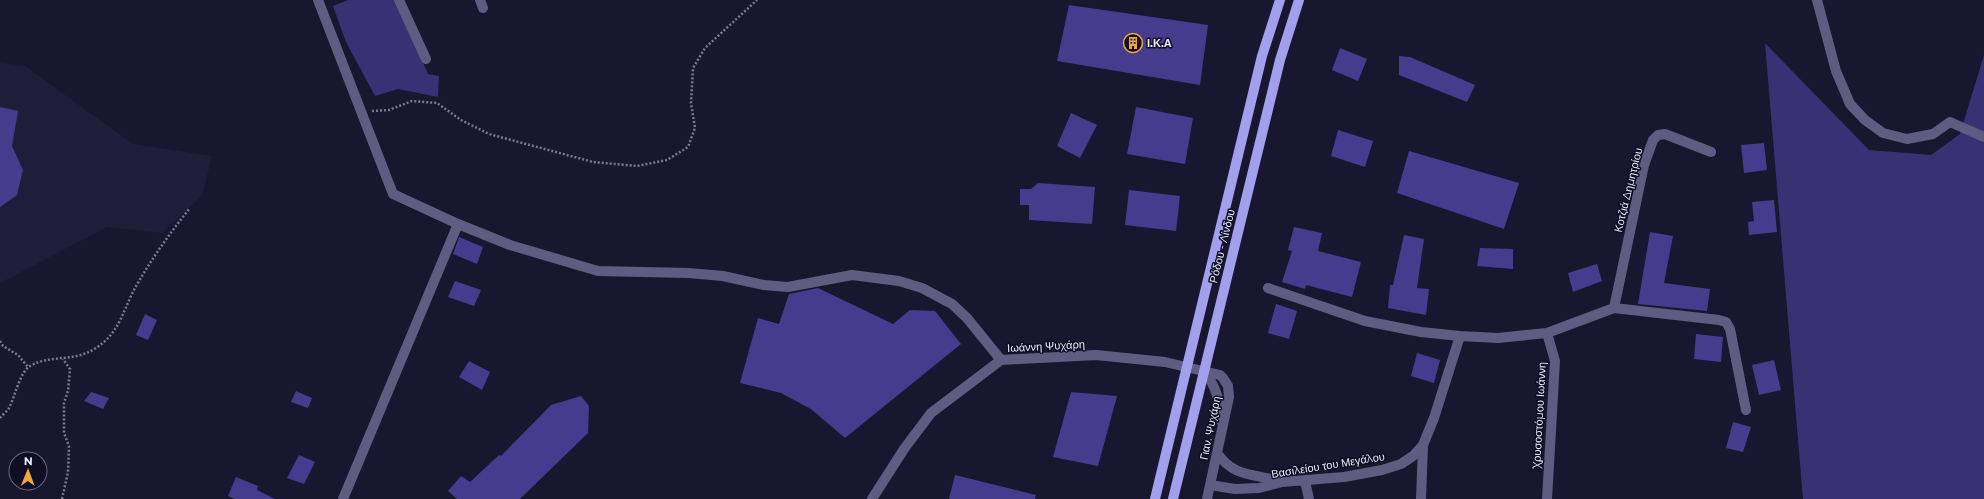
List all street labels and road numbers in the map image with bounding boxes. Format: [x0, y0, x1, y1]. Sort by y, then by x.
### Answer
street label: Κοτζιά Δημητρίου [1611, 146, 1645, 234]
street label: Ρόδου - Λίνδου [1206, 208, 1238, 284]
street label: Ιωάννη Ψυχάρη [1007, 337, 1085, 355]
street label: Χρυσοστόμου Ιωάννη [1529, 362, 1549, 470]
street label: Γιαν. Ψυχάρη [1196, 395, 1224, 461]
street label: Βασιλείου του Μεγάλου [1270, 449, 1386, 481]

